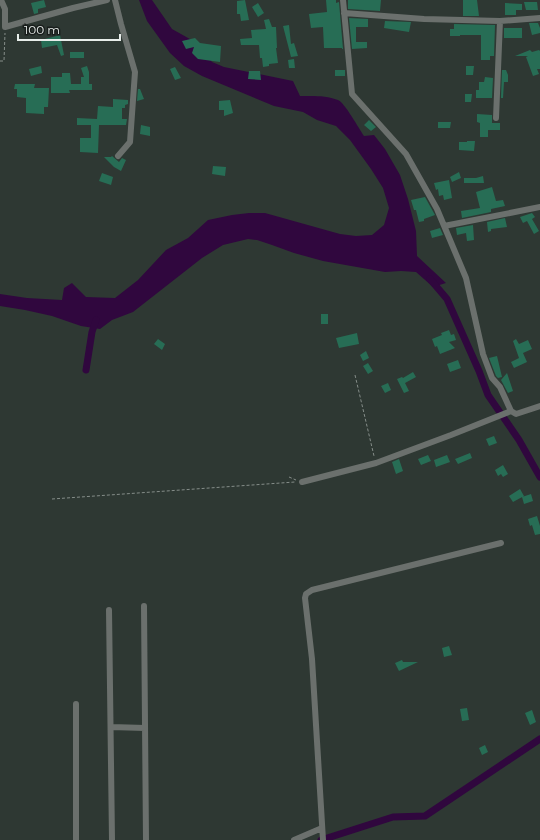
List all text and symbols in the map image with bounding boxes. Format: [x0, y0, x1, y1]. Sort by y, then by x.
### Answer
scale bar [18, 16, 120, 42]
text: 100 m [24, 22, 60, 37]

